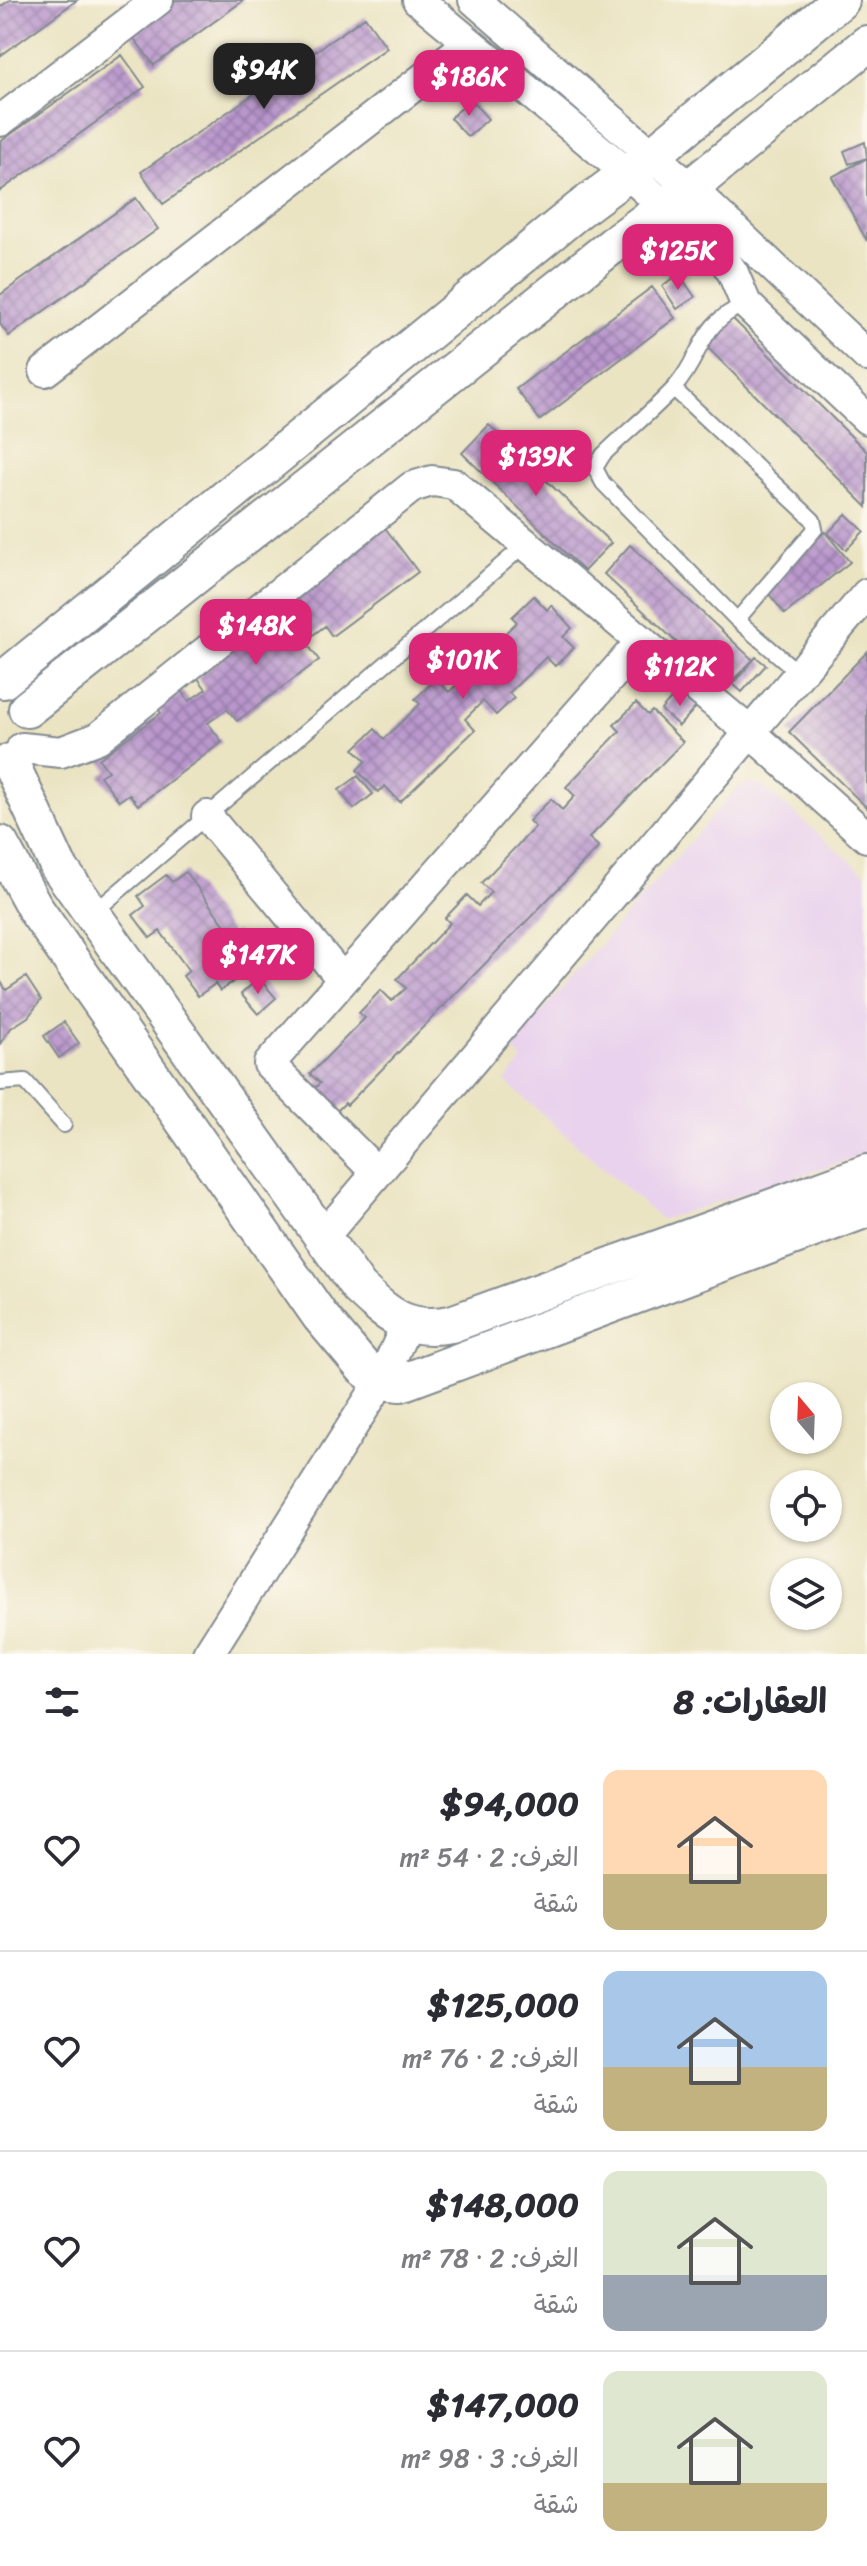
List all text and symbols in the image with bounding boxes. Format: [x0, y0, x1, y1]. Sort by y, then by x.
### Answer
pin: $94K [217, 43, 311, 111]
text: $94K [231, 46, 297, 92]
pin: $186K [413, 50, 525, 118]
text: $186K [432, 53, 506, 99]
pin: $125K [622, 224, 734, 292]
text: $125K [640, 227, 716, 273]
pin: $139K [480, 430, 592, 498]
text: $139K [499, 433, 573, 479]
pin: $148K [200, 599, 312, 667]
text: $148K [218, 602, 294, 648]
pin: $101K [407, 633, 519, 701]
text: $101K [427, 636, 499, 682]
pin: $112K [624, 640, 736, 708]
text: $112K [645, 643, 715, 689]
pin: $147K [202, 928, 314, 996]
text: $147K [220, 931, 296, 977]
north arrow [770, 1382, 842, 1454]
map controls [770, 1382, 842, 1630]
button: locate [770, 1470, 842, 1542]
button: layers [770, 1558, 842, 1630]
text: العقارات: 8 [673, 1672, 827, 1732]
icon: filters [40, 1680, 84, 1724]
text: $94,000 [440, 1774, 579, 1834]
icon: home [667, 1802, 763, 1898]
icon: heart [40, 1828, 84, 1872]
text: الغرف: 2 · 54 m² [400, 1834, 579, 1880]
text: شقة [534, 1880, 579, 1926]
text: $125,000 [428, 1975, 579, 2035]
icon: home [667, 2003, 763, 2099]
icon: heart [40, 2029, 84, 2073]
text: الغرف: 2 · 76 m² [402, 2035, 579, 2081]
text: شقة [534, 2081, 579, 2127]
text: $148,000 [426, 2175, 579, 2235]
icon: home [667, 2203, 763, 2299]
icon: heart [40, 2229, 84, 2273]
text: الغرف: 2 · 78 m² [401, 2235, 579, 2281]
text: شقة [534, 2281, 579, 2327]
text: $147,000 [427, 2375, 579, 2435]
icon: home [667, 2403, 763, 2499]
icon: heart [40, 2429, 84, 2473]
text: الغرف: 3 · 98 m² [401, 2435, 579, 2481]
text: شقة [534, 2481, 579, 2527]

